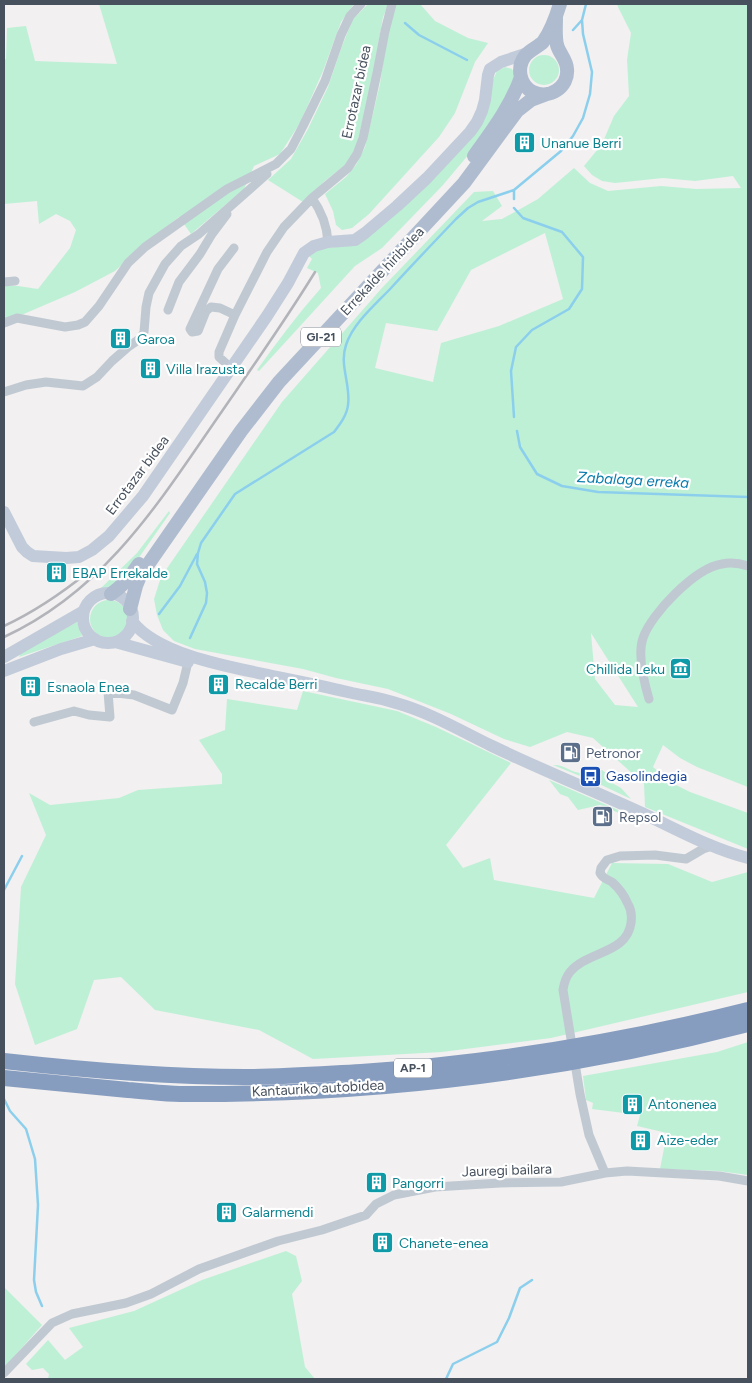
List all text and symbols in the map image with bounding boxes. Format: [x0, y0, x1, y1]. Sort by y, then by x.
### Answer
street label: Errotazar bidea [338, 44, 375, 140]
building icon: Unanue Berri [513, 131, 537, 155]
place label: Unanue Berri [541, 135, 622, 152]
street label: Errekalde hiribidea [337, 223, 428, 319]
building icon: Garoa [109, 327, 133, 351]
road number: GI-21 [301, 328, 341, 347]
place label: Garoa [137, 331, 175, 348]
building icon: Villa Irazusta [138, 357, 162, 381]
place label: Villa Irazusta [166, 361, 245, 378]
street label: Errotazar bidea [102, 432, 173, 518]
water label: Zabalaga erreka [577, 468, 690, 492]
building icon: EBAP Errekalde [44, 561, 68, 585]
place label: EBAP Errekalde [72, 565, 168, 582]
museum icon: Chillida Leku [669, 657, 693, 681]
place label: Chillida Leku [586, 661, 665, 678]
building icon: Recalde Berri [207, 672, 231, 696]
building icon: Esnaola Enea [19, 675, 43, 699]
place label: Recalde Berri [235, 676, 317, 693]
place label: Esnaola Enea [47, 679, 129, 696]
fuel station icon: Petronor [558, 741, 582, 765]
place label: Petronor [586, 745, 641, 762]
bus stop icon: Gasolindegia [578, 764, 602, 788]
place label: Gasolindegia [606, 768, 687, 785]
fuel station icon: Repsol [591, 805, 615, 829]
place label: Repsol [619, 809, 661, 826]
road number: AP-1 [394, 1058, 432, 1078]
street label: Kantauriko autobidea [251, 1077, 385, 1100]
building icon: Antonenea [620, 1092, 644, 1116]
place label: Antonenea [648, 1096, 717, 1113]
building icon: Aize-eder [629, 1128, 653, 1152]
place label: Aize-eder [657, 1132, 719, 1149]
street label: Jauregi bailara [462, 1160, 552, 1181]
building icon: Pangorri [364, 1171, 388, 1195]
place label: Pangorri [392, 1175, 444, 1192]
building icon: Galarmendi [214, 1200, 238, 1224]
place label: Galarmendi [242, 1204, 314, 1221]
building icon: Chanete-enea [371, 1231, 395, 1255]
place label: Chanete-enea [399, 1235, 488, 1252]

